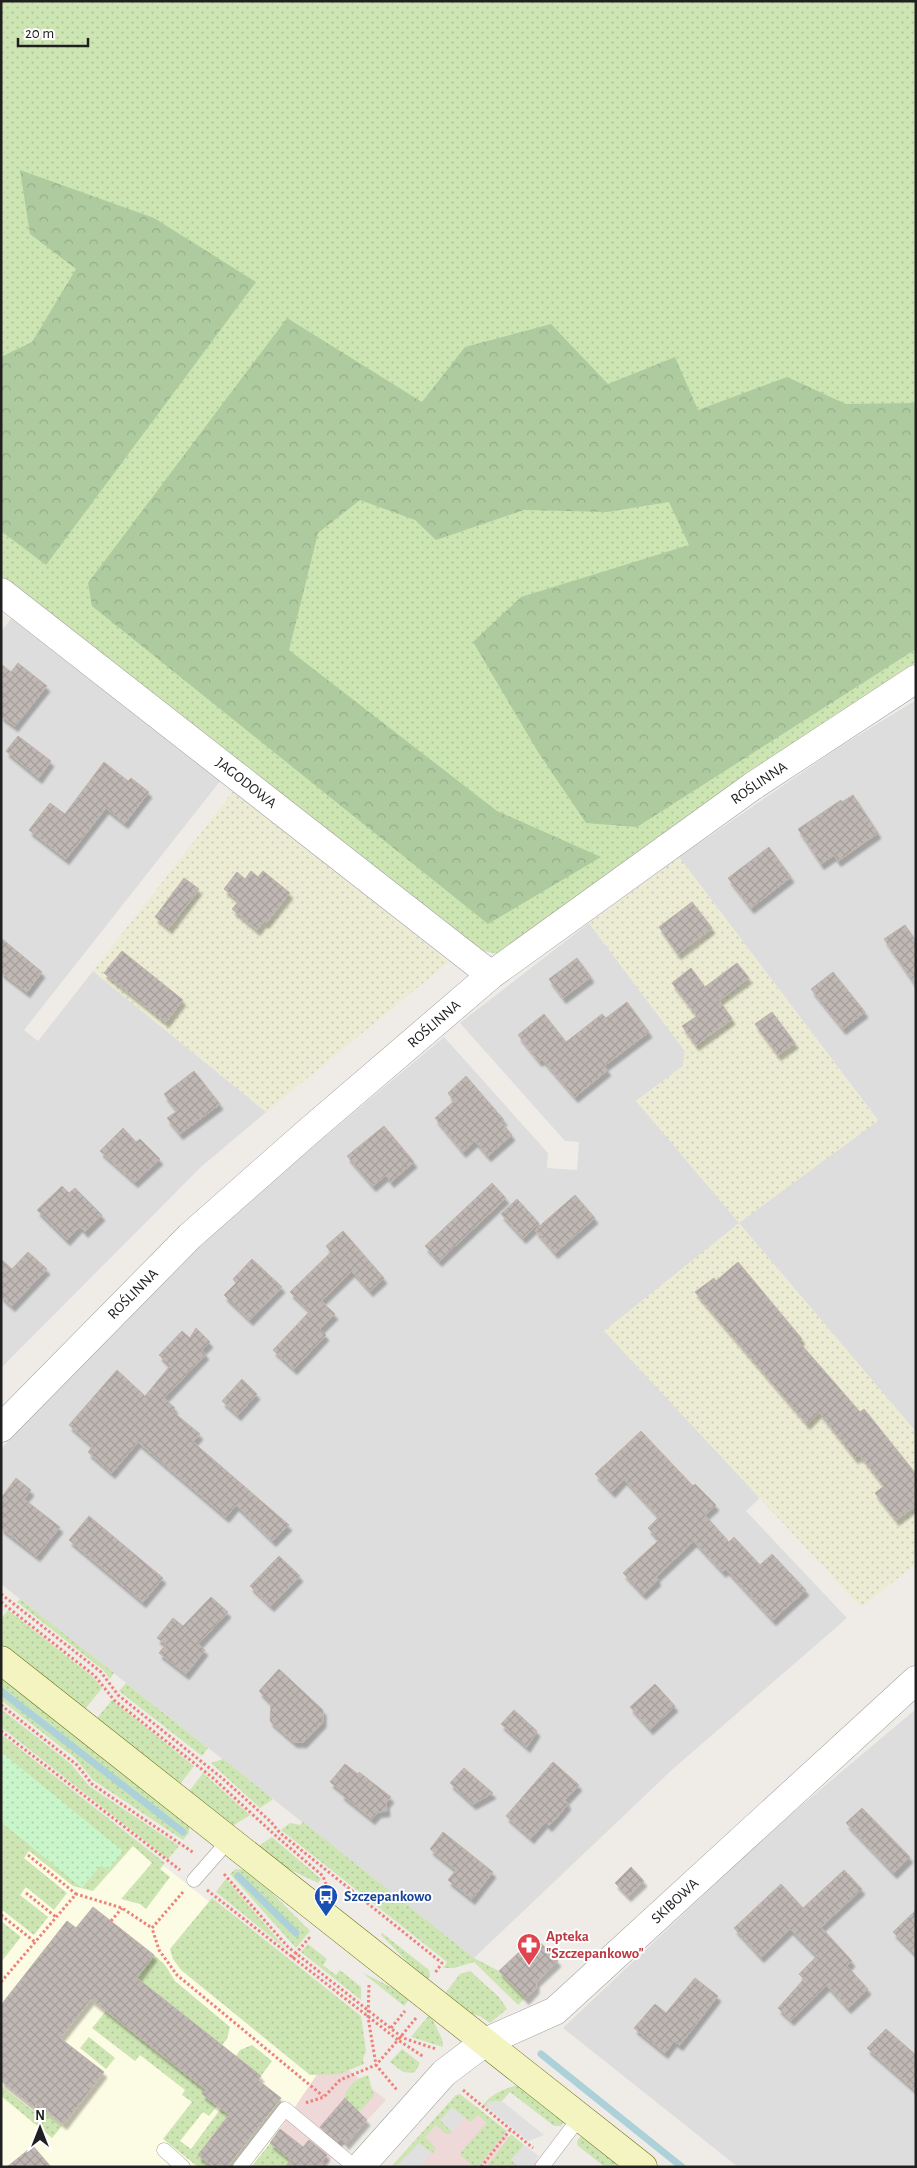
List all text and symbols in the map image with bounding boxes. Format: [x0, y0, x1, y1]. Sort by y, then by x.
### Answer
scale bar [18, 15, 88, 47]
text: 20 m [25, 26, 54, 41]
street label: JAGODOWA [213, 755, 279, 811]
street label: ROŚLINNA [727, 757, 790, 807]
street label: ROŚLINNA [404, 996, 463, 1051]
street label: ROŚLINNA [104, 1264, 161, 1322]
street label: SKIBOWA [649, 1875, 702, 1926]
bus stop icon: Szczepankowo [313, 1883, 339, 1917]
place label: Szczepankowo [344, 1889, 432, 1904]
place label: Apteka "Szczepankowo" [546, 1929, 644, 1961]
pharmacy icon: Apteka "Szczepankowo" [516, 1932, 542, 1966]
north arrow [15, 2103, 65, 2153]
text: N [35, 2109, 45, 2123]

